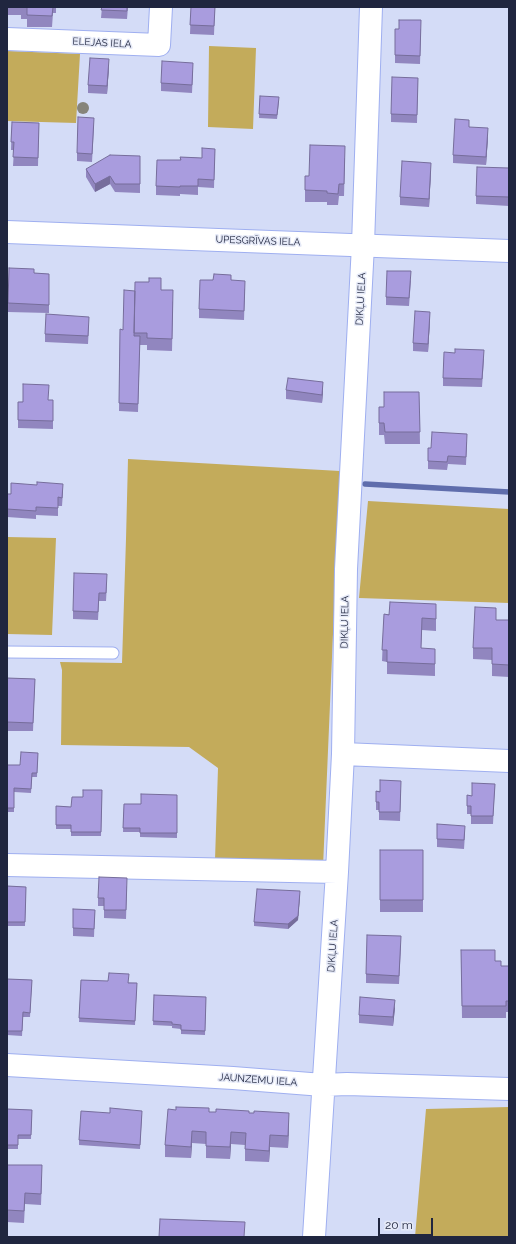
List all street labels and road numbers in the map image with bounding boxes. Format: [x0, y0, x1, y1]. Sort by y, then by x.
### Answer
street label: ELEJAS IELA [72, 35, 132, 51]
street label: UPESGRĪVAS IELA [215, 234, 301, 248]
street label: DIKĻU IELA [354, 272, 368, 326]
street label: DIKĻU IELA [339, 595, 351, 649]
street label: DIKĻU IELA [325, 919, 341, 973]
street label: JAUNZEMU IELA [218, 1071, 298, 1089]

